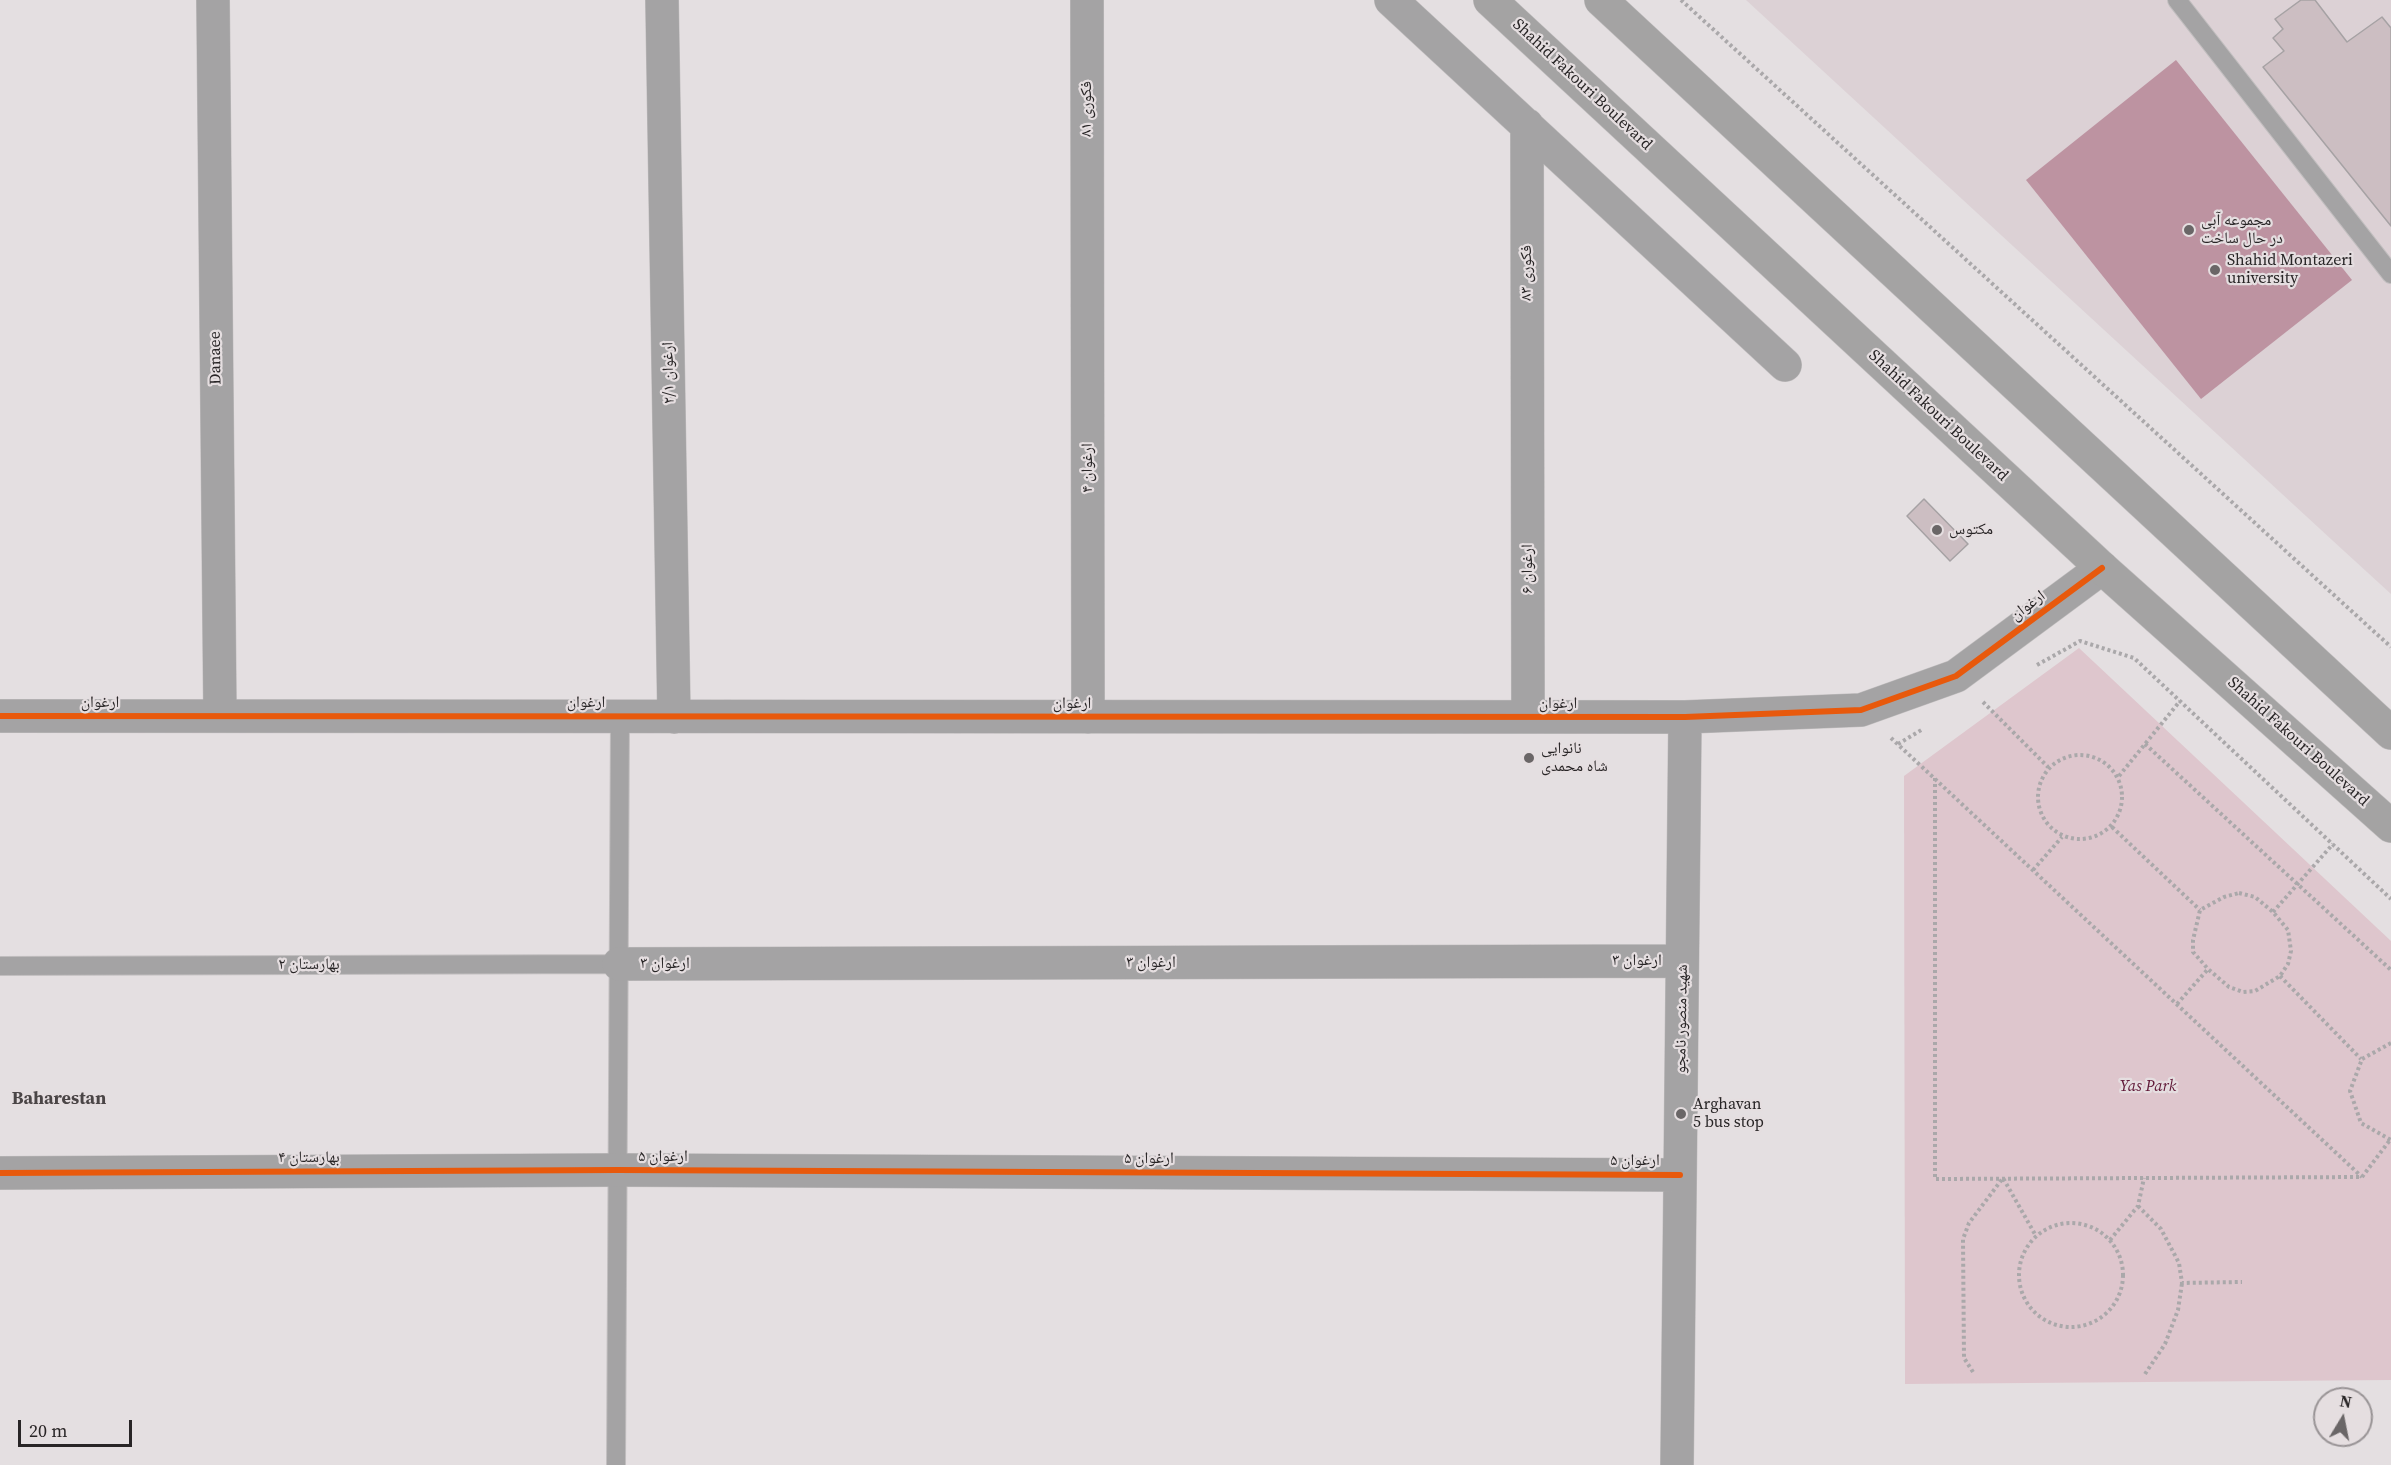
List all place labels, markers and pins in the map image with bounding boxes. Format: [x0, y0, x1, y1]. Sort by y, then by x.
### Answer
place label: مجموعه آبی در حال ساخت [2201, 211, 2283, 249]
marker: مجموعه آبی در حال ساخت [2182, 223, 2196, 237]
place label: Shahid Montazeri university [2227, 251, 2353, 289]
marker: Shahid Montazeri university [2208, 263, 2222, 277]
place label: مکتوس [1949, 520, 1993, 540]
marker: مکتوس [1930, 523, 1944, 537]
place label: نانوایی شاه محمدی [1541, 739, 1608, 777]
marker: نانوایی شاه محمدی [1522, 751, 1536, 765]
place label: Arghavan 5 bus stop [1693, 1095, 1764, 1133]
marker: Arghavan 5 bus stop [1674, 1107, 1688, 1121]

